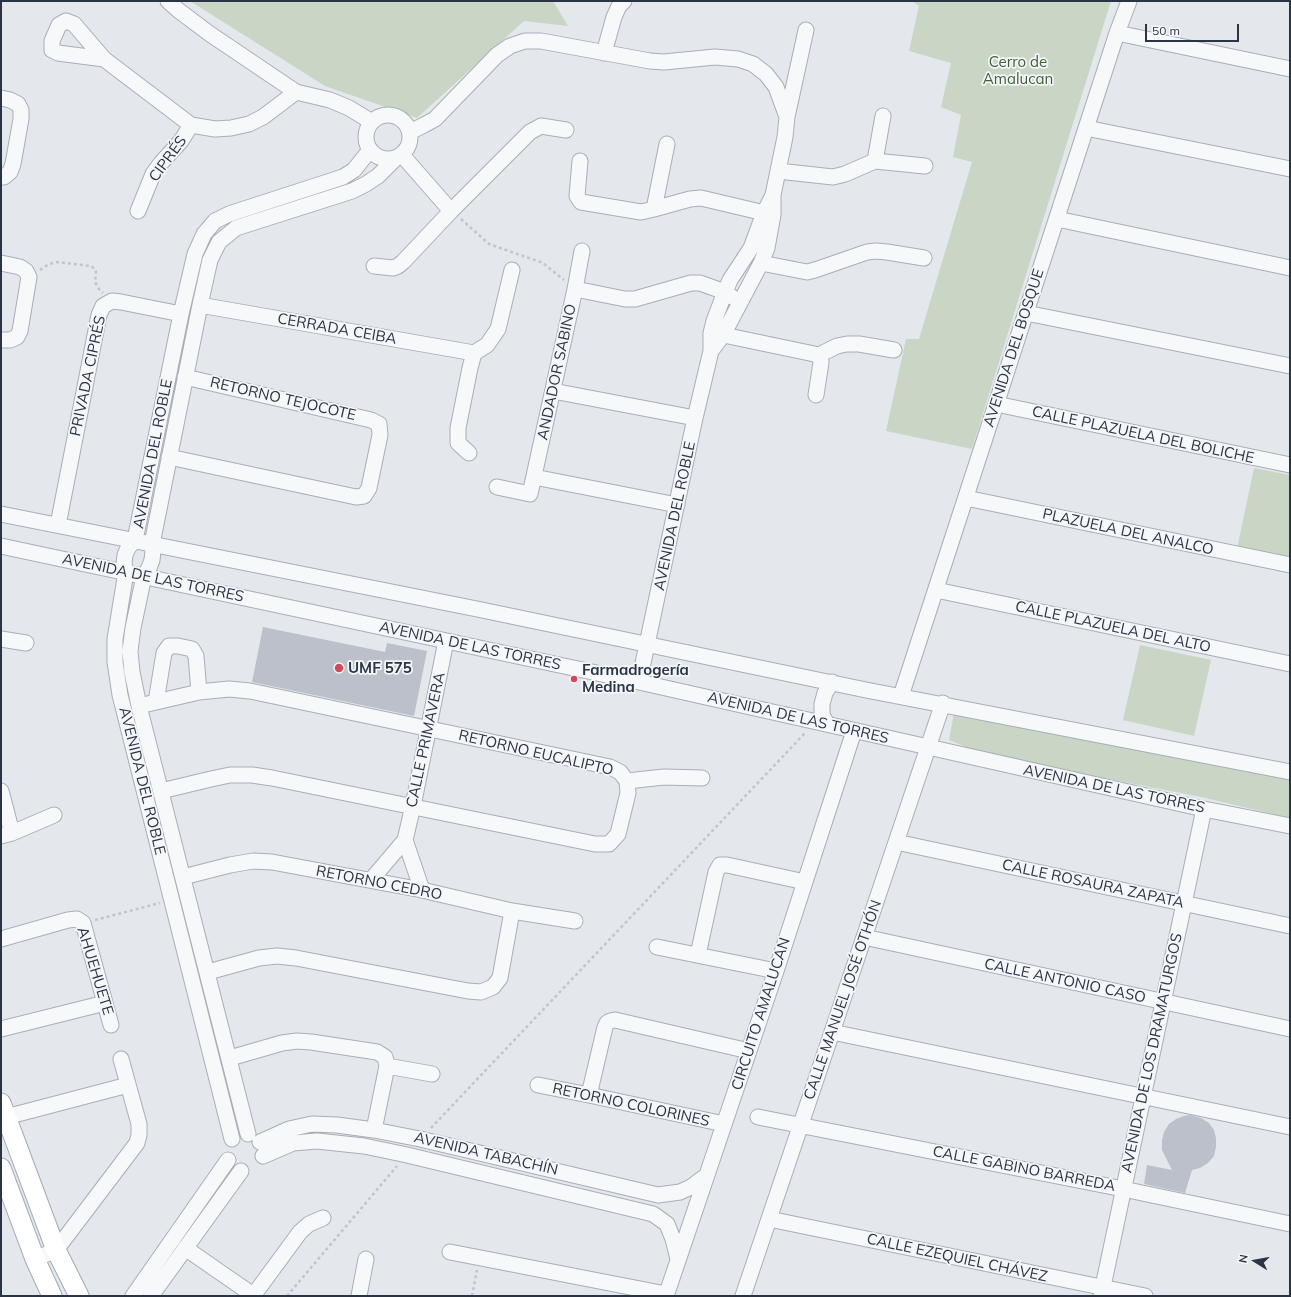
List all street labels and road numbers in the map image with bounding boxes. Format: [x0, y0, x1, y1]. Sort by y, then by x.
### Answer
street label: CIPRÉS [145, 133, 191, 185]
street label: AVENIDA DEL BOSQUE [980, 267, 1048, 429]
street label: ANDADOR SABINO [534, 302, 580, 442]
street label: CERRADA CEIBA [276, 310, 398, 348]
street label: PRIVADA CIPRÉS [66, 314, 110, 438]
street label: RETORNO TEJOCOTE [208, 373, 358, 425]
street label: AVENIDA DEL ROBLE [130, 378, 176, 530]
street label: CALLE PLAZUELA DEL BOLICHE [1030, 403, 1256, 467]
street label: AVENIDA DEL ROBLE [650, 440, 700, 592]
street label: PLAZUELA DEL ANALCO [1041, 505, 1215, 559]
street label: AVENIDA DE LAS TORRES [61, 550, 245, 606]
street label: CALLE PLAZUELA DEL ALTO [1014, 597, 1212, 657]
street label: AVENIDA DE LAS TORRES [378, 618, 562, 674]
street label: CALLE PRIMAVERA [403, 671, 449, 809]
street label: AVENIDA DE LAS TORRES [706, 688, 890, 748]
street label: AVENIDA DEL ROBLE [115, 705, 169, 857]
street label: RETORNO EUCALIPTO [457, 726, 615, 780]
street label: AVENIDA DE LAS TORRES [1022, 761, 1206, 817]
street label: CALLE ROSAURA ZAPATA [1000, 856, 1186, 912]
street label: RETORNO CEDRO [314, 862, 444, 904]
street label: CALLE MANUEL JOSÉ OTHÓN [800, 898, 886, 1102]
street label: AHUEHUETE [73, 925, 117, 1017]
street label: AVENIDA DE LOS DRAMATURGOS [1118, 932, 1186, 1174]
street label: CIRCUITO AMALUCAN [728, 935, 794, 1093]
street label: CALLE ANTONIO CASO [983, 955, 1147, 1007]
street label: RETORNO COLORINES [551, 1080, 711, 1130]
street label: AVENIDA TABACHÍN [412, 1129, 560, 1179]
street label: CALLE GABINO BARREDA [931, 1142, 1117, 1196]
street label: CALLE EZEQUIEL CHÁVEZ [865, 1230, 1049, 1286]

